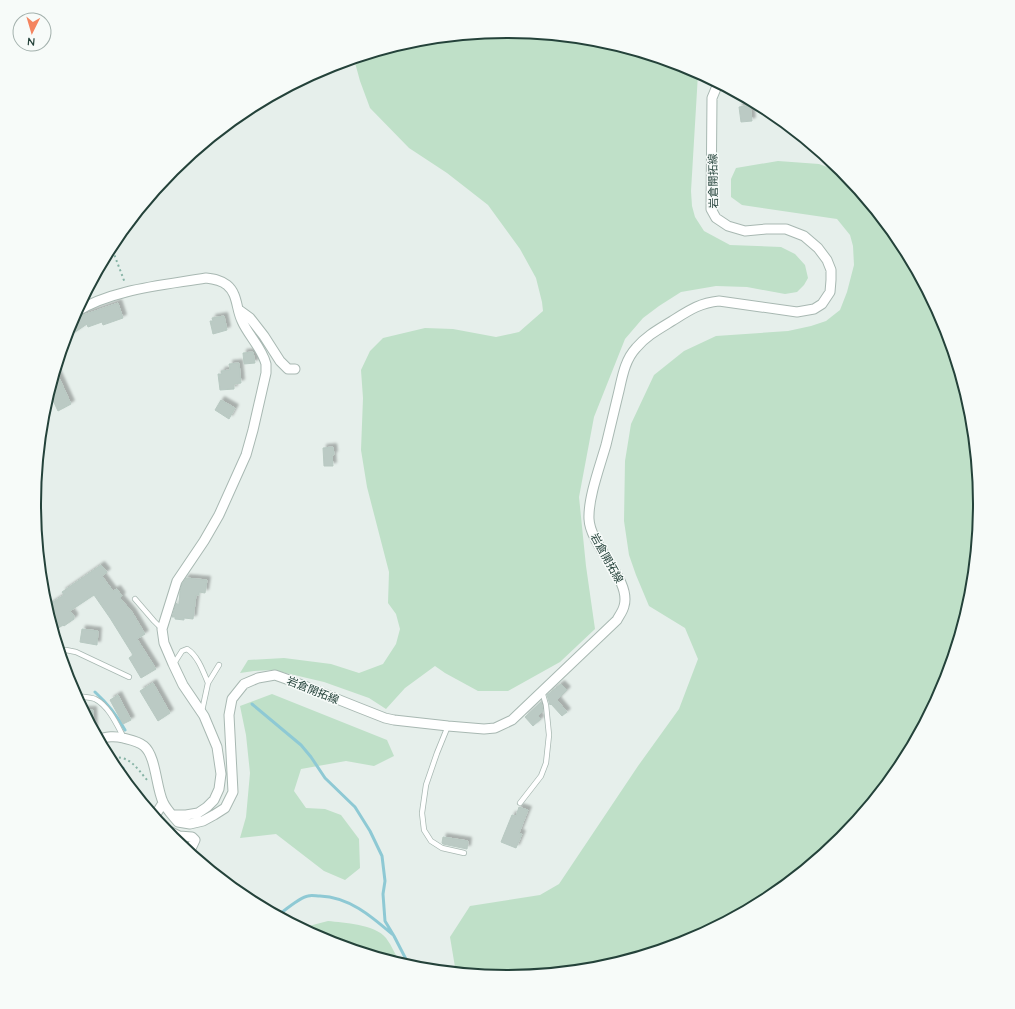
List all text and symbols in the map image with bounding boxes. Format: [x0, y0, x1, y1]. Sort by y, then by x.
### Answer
north arrow [12, 12, 52, 52]
text: N [26, 35, 36, 49]
street label: 岩倉開拓線 [706, 153, 720, 209]
street label: 岩倉開拓線 [588, 531, 626, 585]
street label: 岩倉開拓線 [285, 673, 341, 707]

